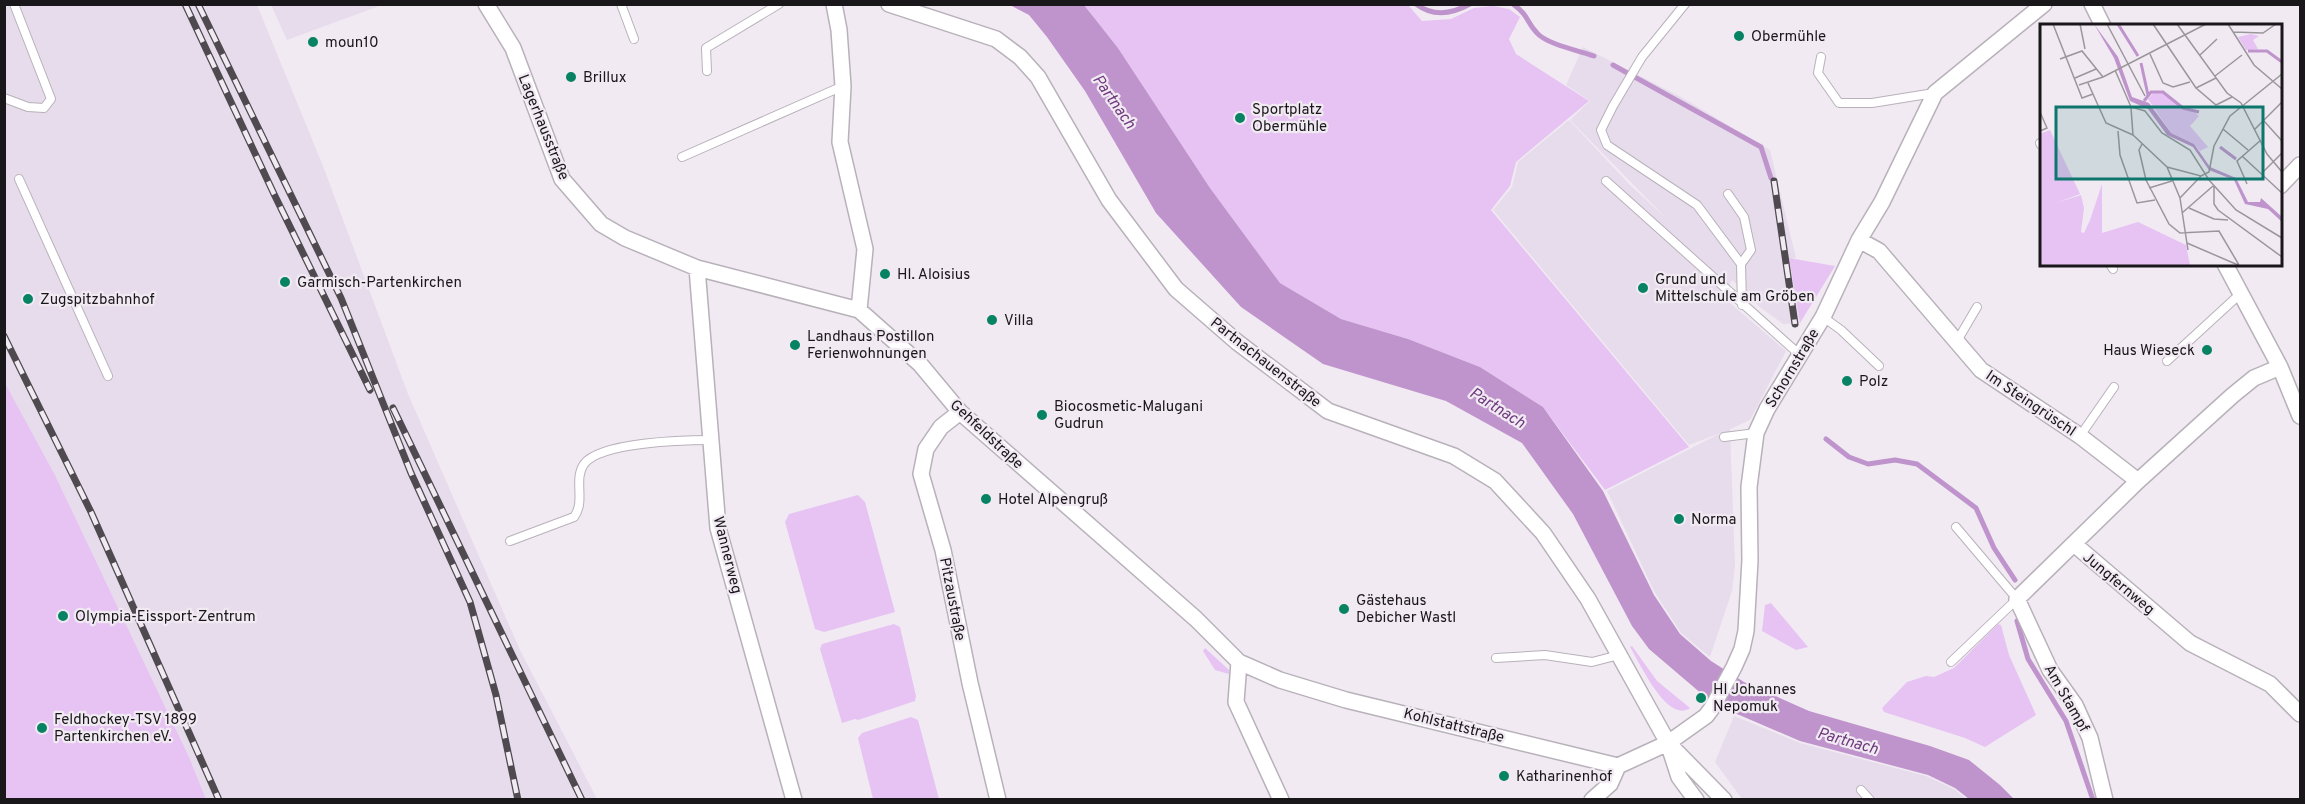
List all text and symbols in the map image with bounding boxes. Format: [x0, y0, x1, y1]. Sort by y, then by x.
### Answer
inset map [2040, 24, 2281, 266]
place label: Obermühle [1751, 28, 1826, 47]
marker: Obermühle [1732, 29, 1746, 43]
place label: moun10 [325, 34, 379, 53]
marker: moun10 [306, 35, 320, 49]
place label: Brillux [583, 69, 627, 88]
marker: Brillux [564, 70, 578, 84]
water label: Partnach [1087, 71, 1140, 134]
street label: Lagerhausstraße [513, 72, 572, 183]
place label: Sportplatz Obermühle [1252, 101, 1327, 137]
marker: Sportplatz Obermühle [1233, 111, 1247, 125]
place label: Hl. Aloisius [897, 266, 970, 285]
marker: Hl. Aloisius [878, 267, 892, 281]
place label: Grund und Mittelschule am Gröben [1655, 271, 1815, 307]
place label: Garmisch-Partenkirchen [297, 274, 462, 293]
marker: Garmisch-Partenkirchen [278, 275, 292, 289]
marker: Grund und Mittelschule am Gröben [1636, 281, 1650, 295]
place label: Zugspitzbahnhof [40, 291, 154, 310]
marker: Zugspitzbahnhof [21, 292, 35, 306]
place label: Villa [1004, 312, 1033, 331]
marker: Villa [985, 313, 999, 327]
street label: Partnachauenstraße [1206, 314, 1324, 412]
street label: Schornstraße [1762, 326, 1824, 412]
place label: Landhaus Postillon Ferienwohnungen [807, 328, 934, 364]
marker: Landhaus Postillon Ferienwohnungen [788, 338, 802, 352]
place label: Haus Wieseck [2103, 342, 2195, 361]
marker: Haus Wieseck [2200, 343, 2214, 357]
street label: Im Steingrüschl [1981, 367, 2079, 441]
place label: Polz [1859, 373, 1888, 392]
marker: Polz [1840, 374, 1854, 388]
water label: Partnach [1465, 384, 1529, 434]
street label: Gehfeldstraße [945, 396, 1027, 474]
place label: Biocosmetic-Malugani Gudrun [1054, 398, 1203, 434]
marker: Biocosmetic-Malugani Gudrun [1035, 408, 1049, 422]
place label: Hotel Alpengruß [998, 491, 1108, 510]
marker: Hotel Alpengruß [979, 492, 993, 506]
place label: Norma [1691, 511, 1736, 530]
marker: Norma [1672, 512, 1686, 526]
street label: Wannerweg [708, 515, 745, 596]
street label: Jungfernweg [2078, 549, 2158, 620]
street label: Pitzaustraße [934, 556, 969, 643]
place label: Gästehaus Debicher Wastl [1356, 592, 1456, 628]
marker: Gästehaus Debicher Wastl [1337, 602, 1351, 616]
place label: Olympia-Eissport-Zentrum [75, 608, 256, 627]
marker: Olympia-Eissport-Zentrum [56, 609, 70, 623]
street label: Am Stampf [2039, 661, 2093, 736]
place label: Hl Johannes Nepomuk [1713, 681, 1796, 717]
marker: Hl Johannes Nepomuk [1694, 691, 1708, 705]
street label: Kohlstattstraße [1401, 705, 1506, 748]
place label: Feldhockey-TSV 1899 Partenkirchen eV. [54, 711, 197, 747]
marker: Feldhockey-TSV 1899 Partenkirchen eV. [35, 721, 49, 735]
water label: Partnach [1815, 724, 1880, 760]
place label: Katharinenhof [1516, 768, 1612, 787]
marker: Katharinenhof [1497, 769, 1511, 783]

